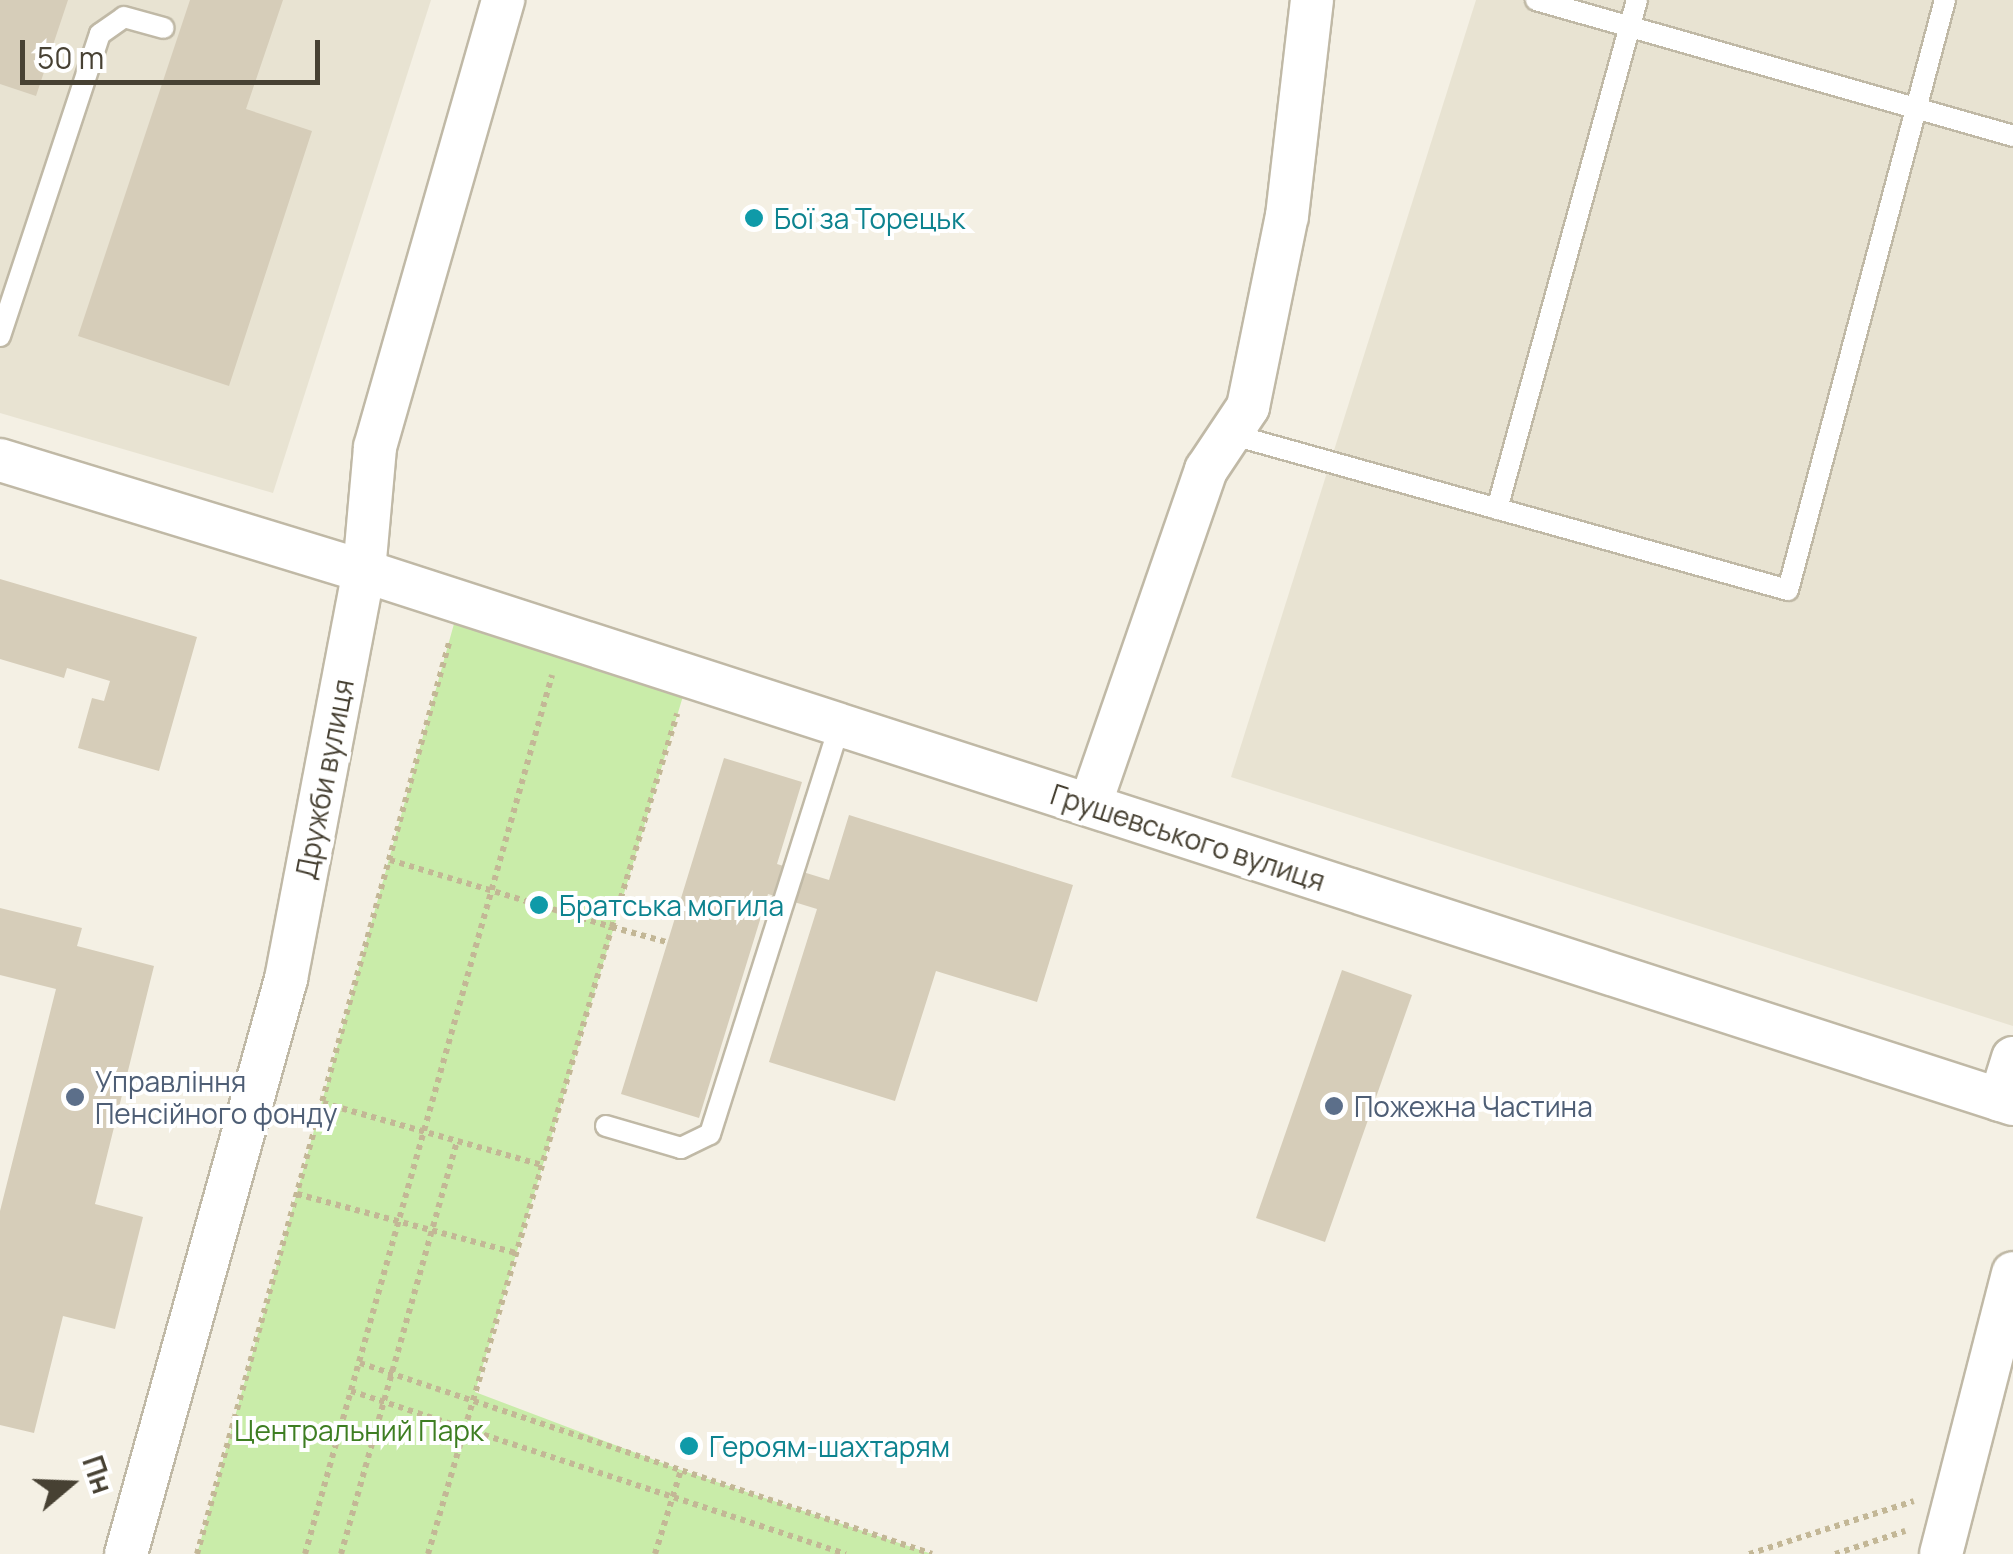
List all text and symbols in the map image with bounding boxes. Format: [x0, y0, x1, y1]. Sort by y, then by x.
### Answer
scale bar [25, 20, 325, 82]
text: 50 m [37, 37, 104, 78]
place label: Бої за Торецьк [774, 201, 965, 235]
marker: Бої за Торецьк [743, 207, 765, 229]
street label: Дружби вулиця [288, 676, 360, 882]
street label: Грушевського вулиця [1047, 777, 1329, 897]
place label: Братська мoгила [559, 888, 784, 922]
marker: Братська мoгила [528, 894, 550, 916]
place label: Управління Пенсійного фонду [95, 1064, 338, 1130]
marker: Управління Пенсійного фонду [64, 1086, 86, 1108]
place label: Пожежна Частина [1354, 1089, 1593, 1123]
marker: Пожежна Частина [1323, 1095, 1345, 1117]
park label: Центральний Парк [234, 1413, 484, 1447]
place label: Героям-шахтарям [709, 1429, 950, 1463]
north arrow [20, 1434, 120, 1534]
marker: Героям-шахтарям [678, 1435, 700, 1457]
text: Пн [74, 1450, 122, 1498]

